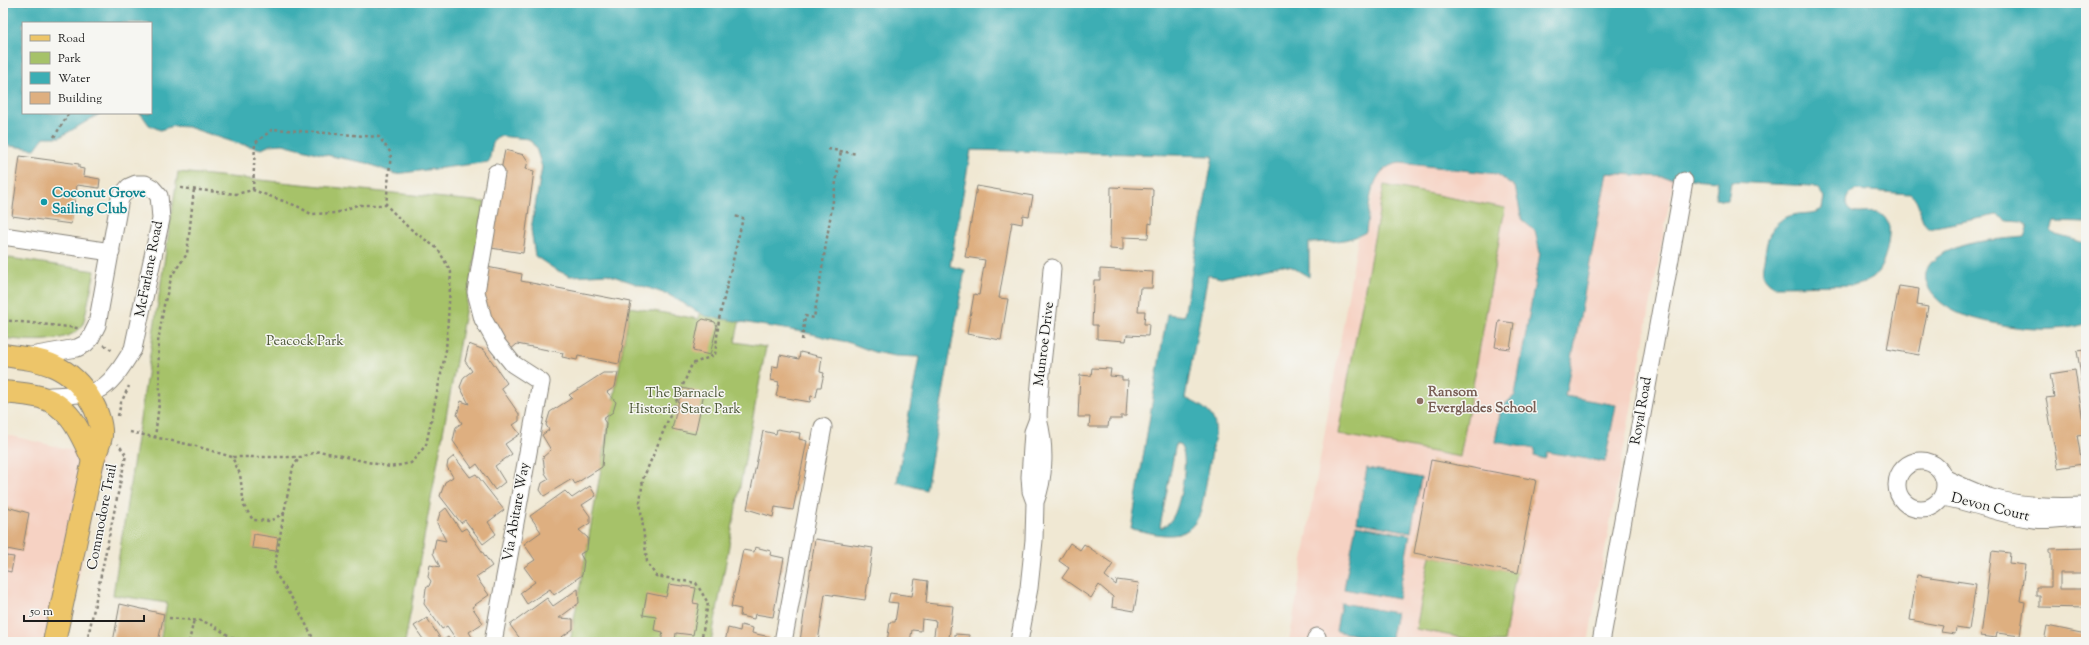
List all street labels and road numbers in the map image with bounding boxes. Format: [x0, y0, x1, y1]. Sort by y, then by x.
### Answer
street label: McFarlane Road [131, 219, 169, 319]
street label: Munroe Drive [1030, 301, 1060, 387]
street label: Royal Road [1626, 375, 1658, 447]
street label: Via Abitare Way [498, 461, 536, 563]
street label: Commodore Trail [83, 462, 123, 572]
street label: Devon Court [1949, 489, 2031, 527]

